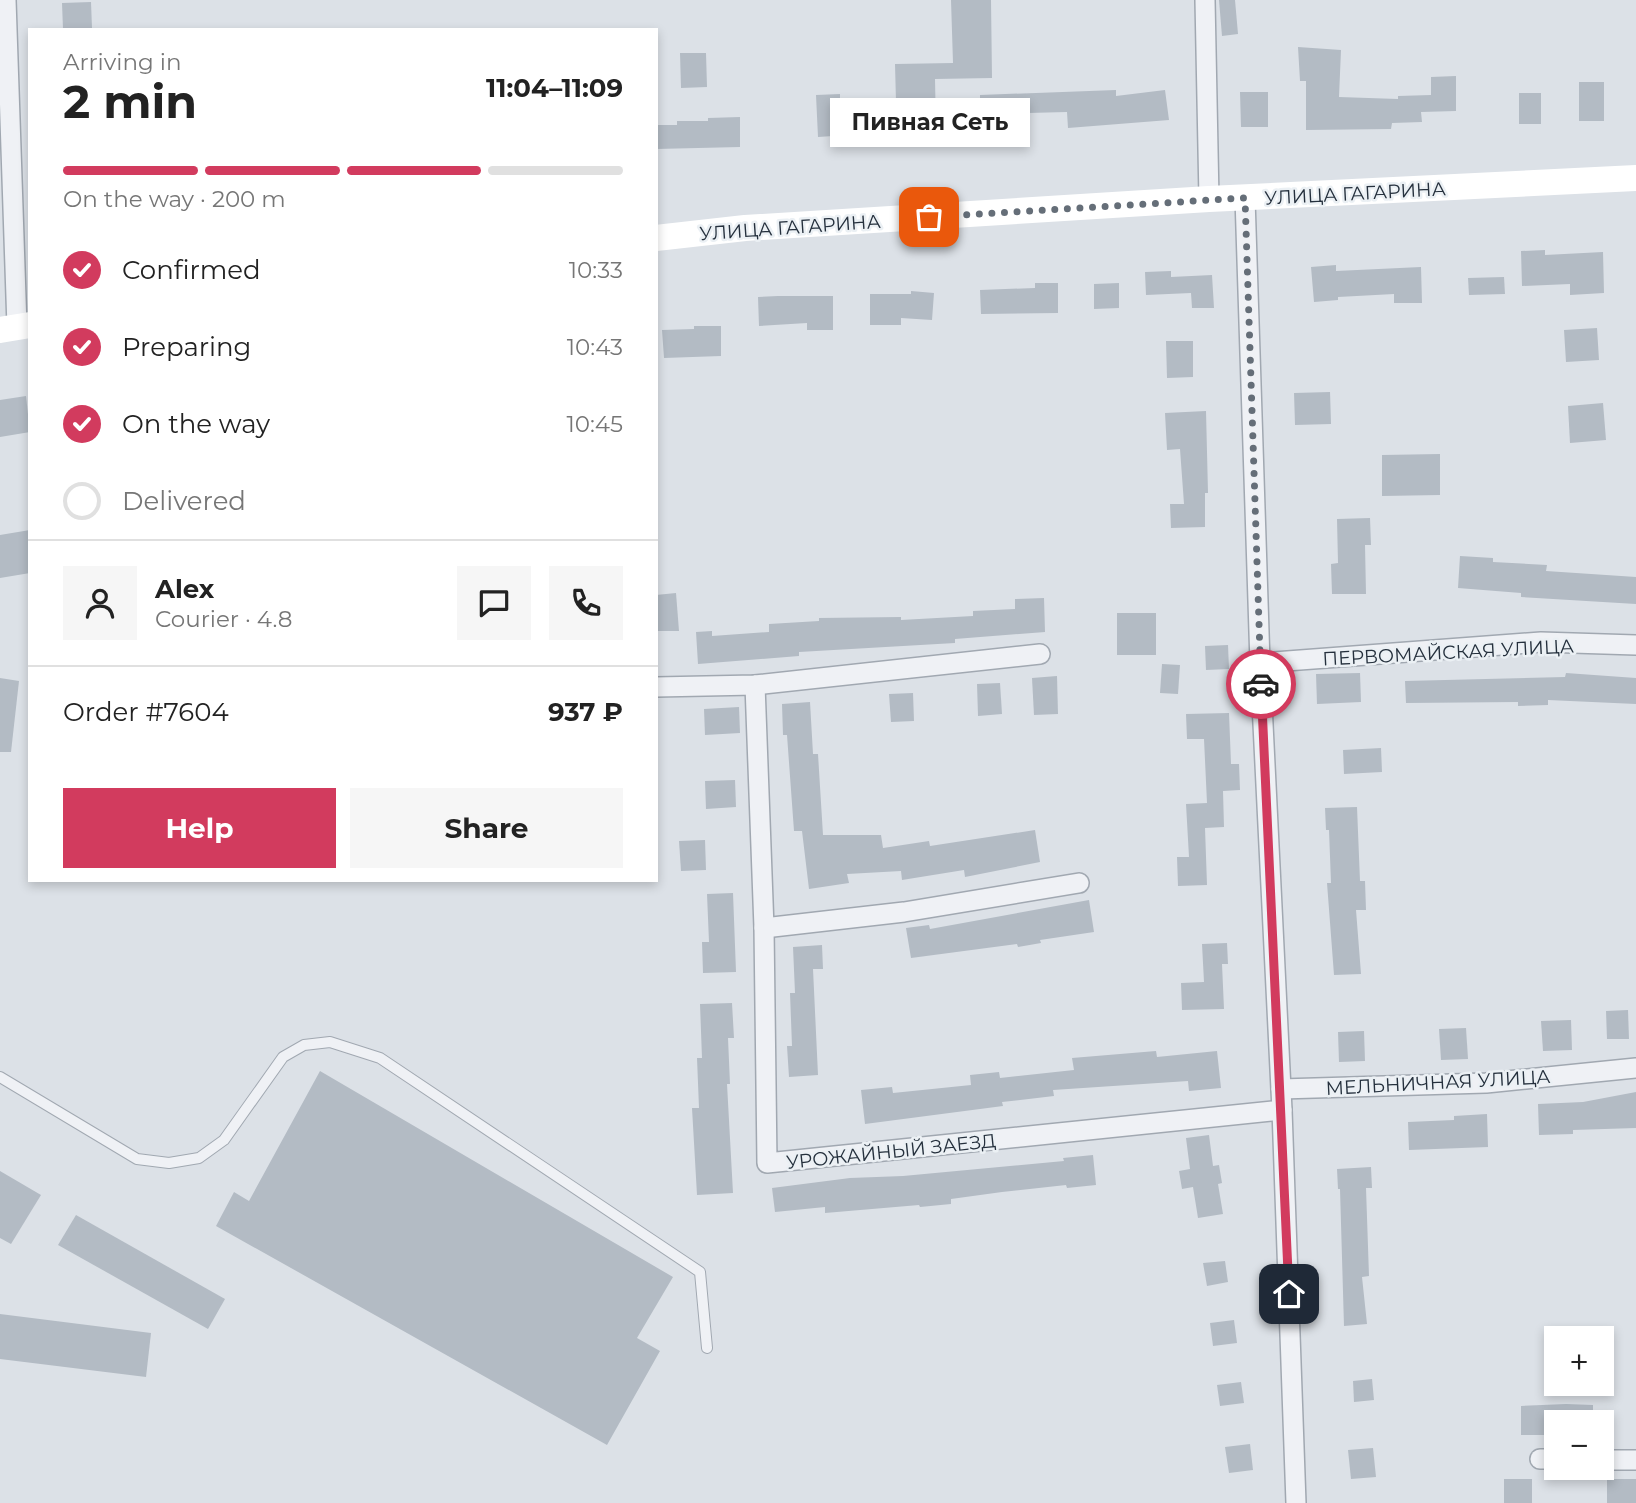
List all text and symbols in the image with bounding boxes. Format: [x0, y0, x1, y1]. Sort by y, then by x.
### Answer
text: Arriving in [63, 48, 182, 76]
text: 11:04–11:09 [486, 72, 623, 104]
text: 2 min [63, 73, 197, 130]
callout: Пивная Сеть [829, 98, 1029, 147]
text: Пивная Сеть [852, 108, 1008, 136]
street label: УЛИЦА ГАГАРИНА [1264, 177, 1446, 210]
text: On the way · 200 m [63, 185, 286, 213]
pin [899, 187, 959, 247]
icon: bag [910, 198, 948, 236]
street label: УЛИЦА ГАГАРИНА [699, 210, 881, 245]
icon: check [63, 251, 101, 289]
text: Confirmed [122, 254, 261, 286]
text: 10:33 [569, 256, 623, 284]
icon: check [63, 328, 101, 366]
text: Preparing [122, 331, 251, 363]
text: 10:43 [567, 333, 623, 361]
icon: check [63, 405, 101, 443]
text: On the way [122, 408, 270, 440]
text: 10:45 [566, 410, 623, 438]
text: Delivered [122, 485, 246, 517]
button: person [63, 566, 137, 640]
button: chat [457, 566, 531, 640]
button: phone [549, 566, 623, 640]
text: Alex [155, 573, 214, 605]
text: Courier · 4.8 [155, 605, 292, 633]
street label: ПЕРВОМАЙСКАЯ УЛИЦА [1322, 634, 1574, 671]
courier [1226, 649, 1296, 719]
icon: car [1242, 665, 1280, 703]
text: Order #7604 [63, 696, 229, 728]
text: 937 ₽ [548, 696, 623, 728]
button: Help [63, 788, 336, 868]
button: Share [350, 788, 623, 868]
street label: МЕЛЬНИЧНАЯ УЛИЦА [1325, 1065, 1551, 1100]
street label: УРОЖАЙНЫЙ ЗАЕЗД [785, 1129, 997, 1174]
pin [1259, 1264, 1319, 1324]
icon: home [1270, 1275, 1308, 1313]
map controls [1544, 1326, 1614, 1480]
button: + [1544, 1326, 1614, 1396]
button: − [1544, 1410, 1614, 1480]

